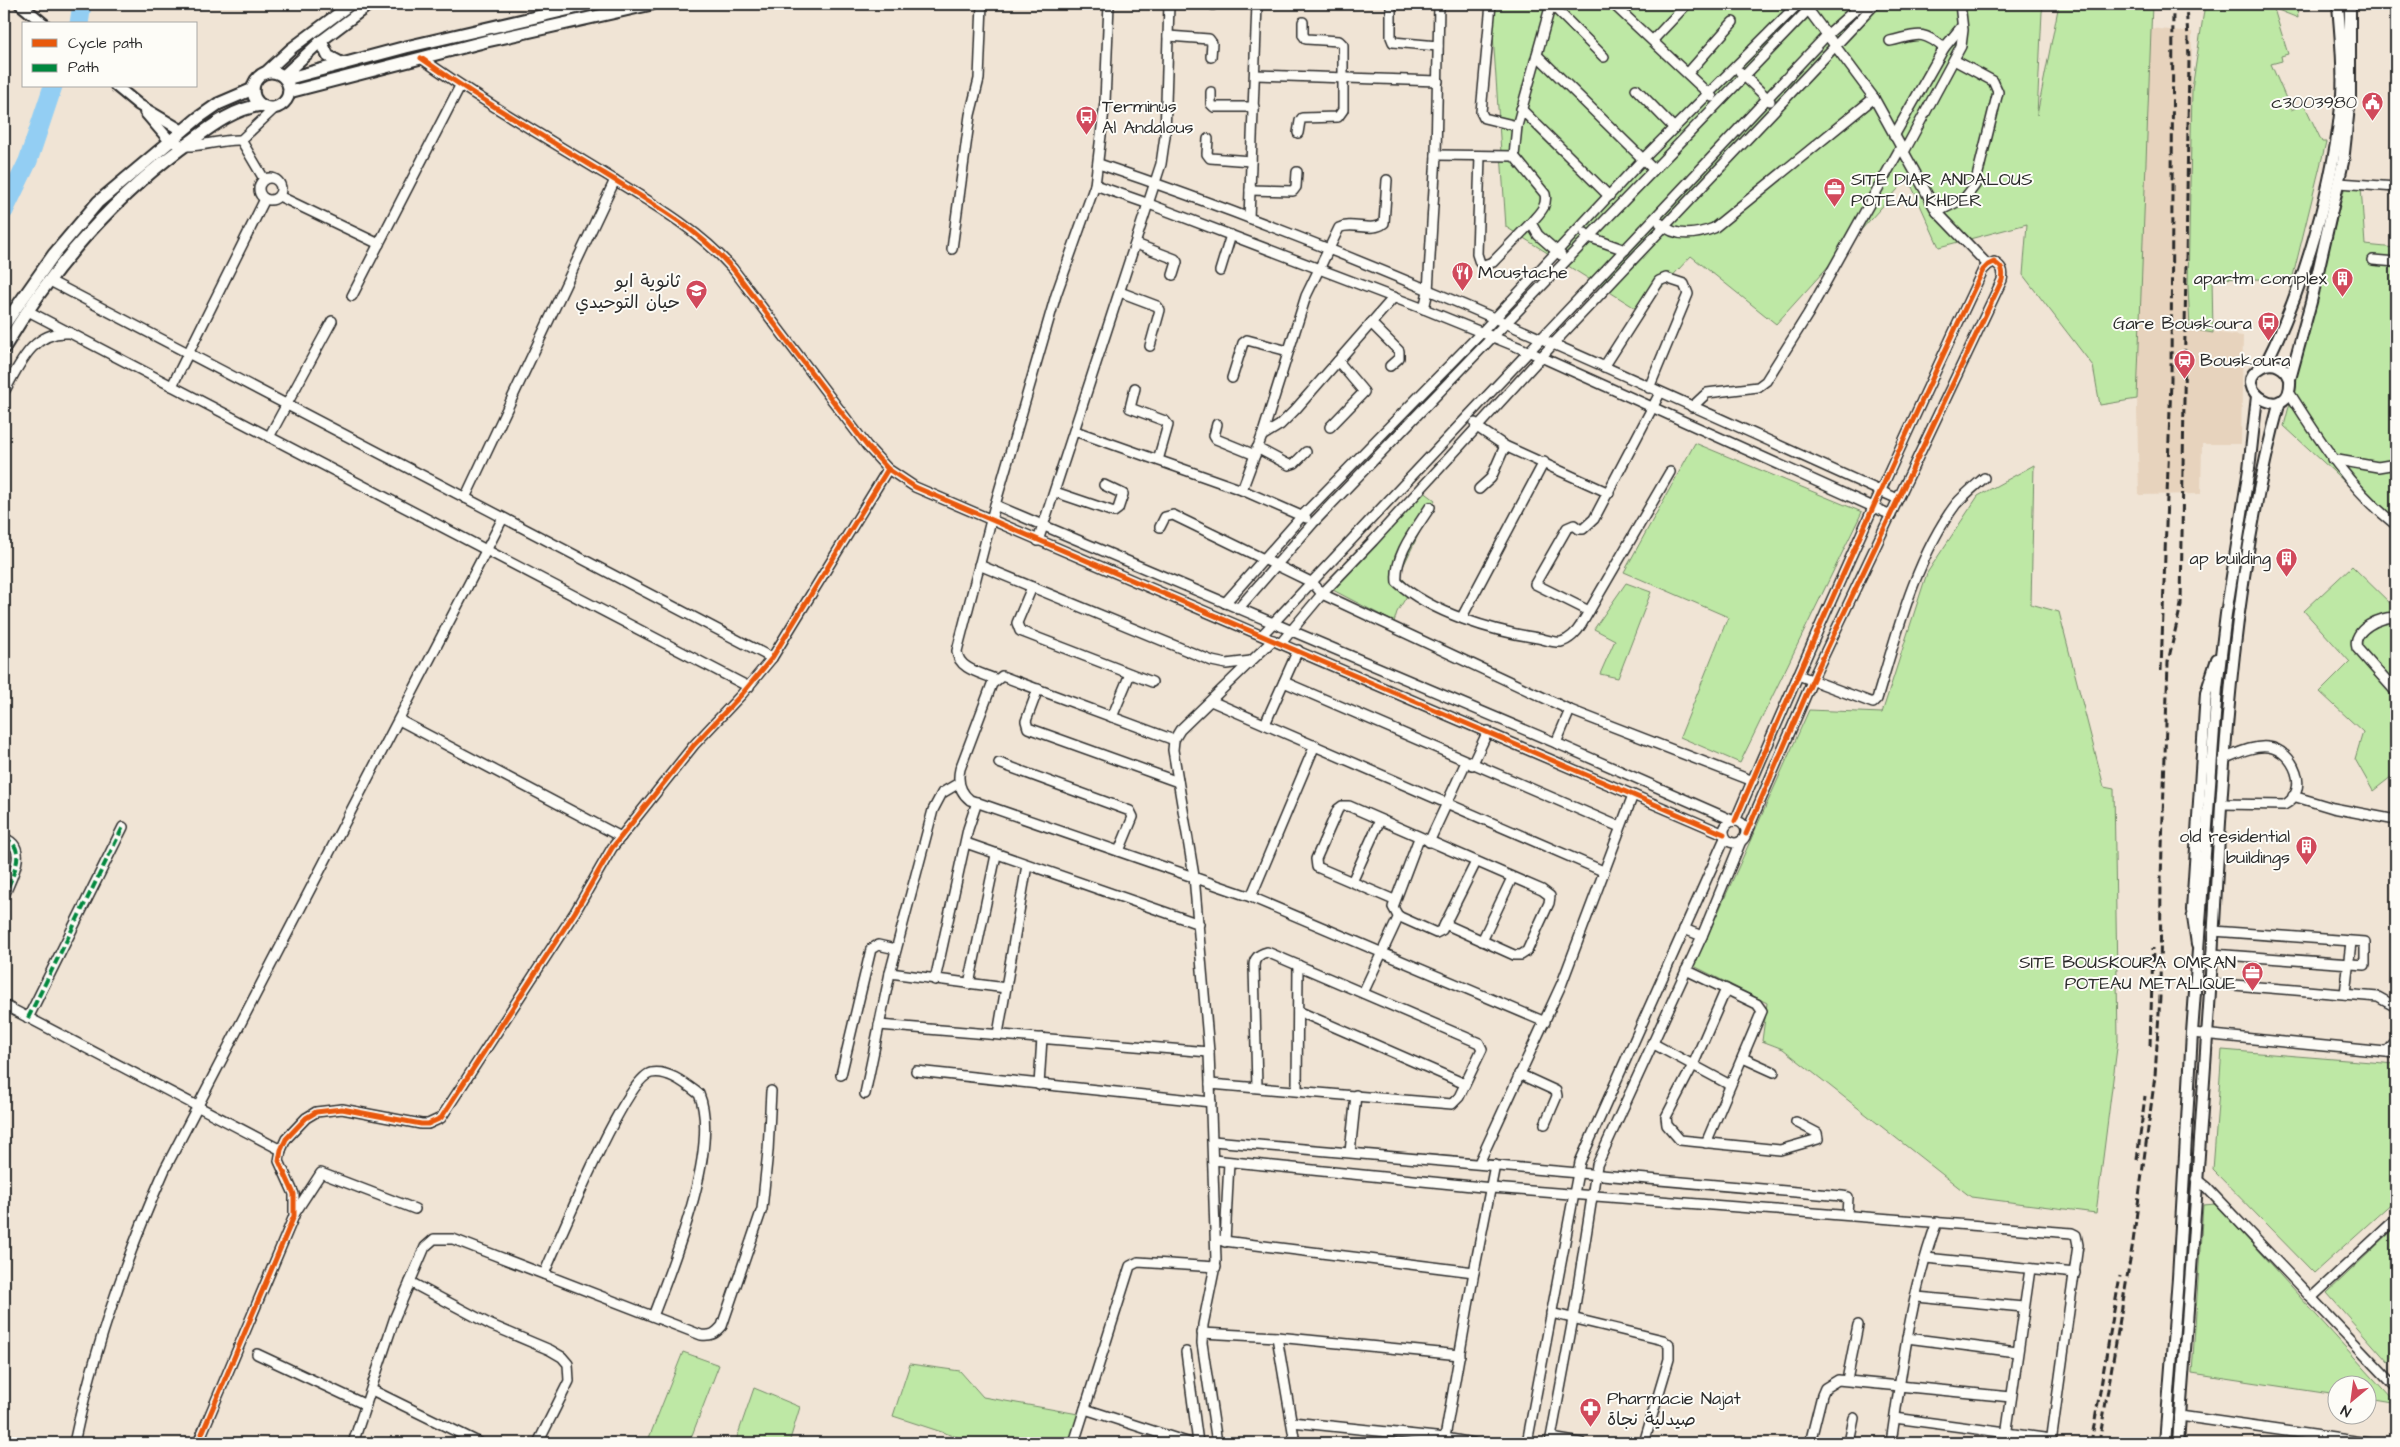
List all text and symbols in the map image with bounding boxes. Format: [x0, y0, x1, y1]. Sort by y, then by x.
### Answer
legend [22, 22, 198, 88]
text: Cycle path [68, 33, 143, 55]
text: Path [68, 57, 99, 78]
place label: c3003980 [2271, 90, 2357, 115]
public building icon: c3003980 [2361, 90, 2385, 121]
place label: Terminus Al Andalous [1102, 94, 1194, 140]
bus stop icon: Terminus Al Andalous [1074, 104, 1098, 135]
place label: SITE DIAR ANDALOUS POTEAU KHDER [1851, 167, 2033, 213]
office icon: SITE DIAR ANDALOUS POTEAU KHDER [1823, 177, 1847, 208]
restaurant icon: Moustache [1450, 260, 1474, 291]
place label: Moustache [1478, 260, 1568, 285]
place label: apartm complex [2194, 266, 2328, 291]
building icon: apartm complex [2331, 266, 2355, 297]
place label: ثانوية ابو حيان التوحيدي [575, 269, 681, 315]
school or university icon: ثانوية ابو حيان التوحيدي [684, 279, 708, 310]
place label: Gare Bouskoura [2113, 311, 2252, 336]
bus stop icon: Gare Bouskoura [2256, 311, 2280, 342]
station icon: Bouskoura [2172, 348, 2196, 379]
place label: Bouskoura [2200, 348, 2291, 373]
place label: ap building [2190, 546, 2271, 572]
building icon: ap building [2275, 546, 2299, 577]
place label: old residential buildings [2179, 824, 2290, 871]
building icon: old residential buildings [2294, 834, 2318, 865]
place label: SITE BOUSKOURA OMRAN POTEAU METALIQUE [2019, 950, 2236, 996]
office icon: SITE BOUSKOURA OMRAN POTEAU METALIQUE [2240, 960, 2264, 991]
north arrow [2328, 1374, 2378, 1424]
place label: Pharmacie Najat صيدلية نجاة [1607, 1386, 1742, 1432]
pharmacy icon: Pharmacie Najat صيدلية نجاة [1579, 1396, 1603, 1427]
text: N [2337, 1400, 2355, 1421]

